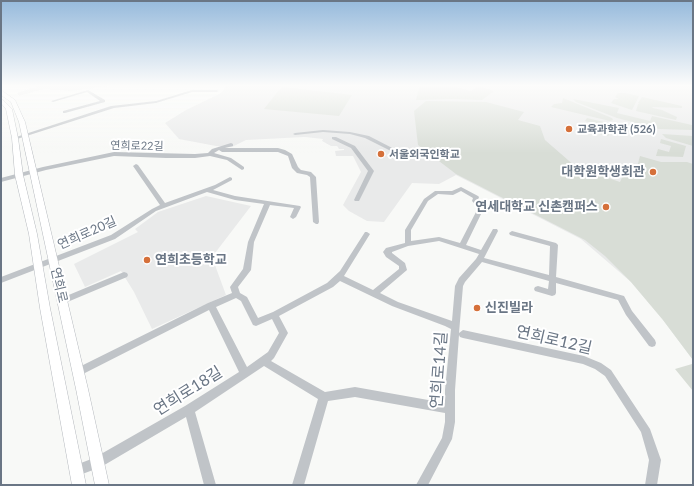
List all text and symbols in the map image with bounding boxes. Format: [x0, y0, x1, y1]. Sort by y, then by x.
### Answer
place label: 교육과학관 (526) [577, 122, 655, 136]
marker: 교육과학관 (526) [564, 124, 574, 134]
street label: 연희로22길 [110, 139, 164, 153]
place label: 서울외국인학교 [389, 147, 460, 161]
marker: 서울외국인학교 [376, 149, 386, 159]
place label: 대학원학생회관 [561, 164, 645, 180]
marker: 대학원학생회관 [648, 167, 658, 177]
place label: 연세대학교 신촌캠퍼스 [475, 199, 598, 215]
marker: 연세대학교 신촌캠퍼스 [601, 202, 611, 212]
street label: 연희로20길 [55, 213, 119, 253]
place label: 연희초등학교 [155, 252, 227, 268]
marker: 연희초등학교 [142, 255, 152, 265]
street label: 연희로 [47, 266, 71, 304]
place label: 신진빌라 [485, 300, 533, 316]
marker: 신진빌라 [472, 303, 482, 313]
street label: 연희로12길 [514, 322, 594, 358]
street label: 연희로14길 [427, 331, 451, 409]
street label: 연희로18길 [150, 362, 226, 420]

